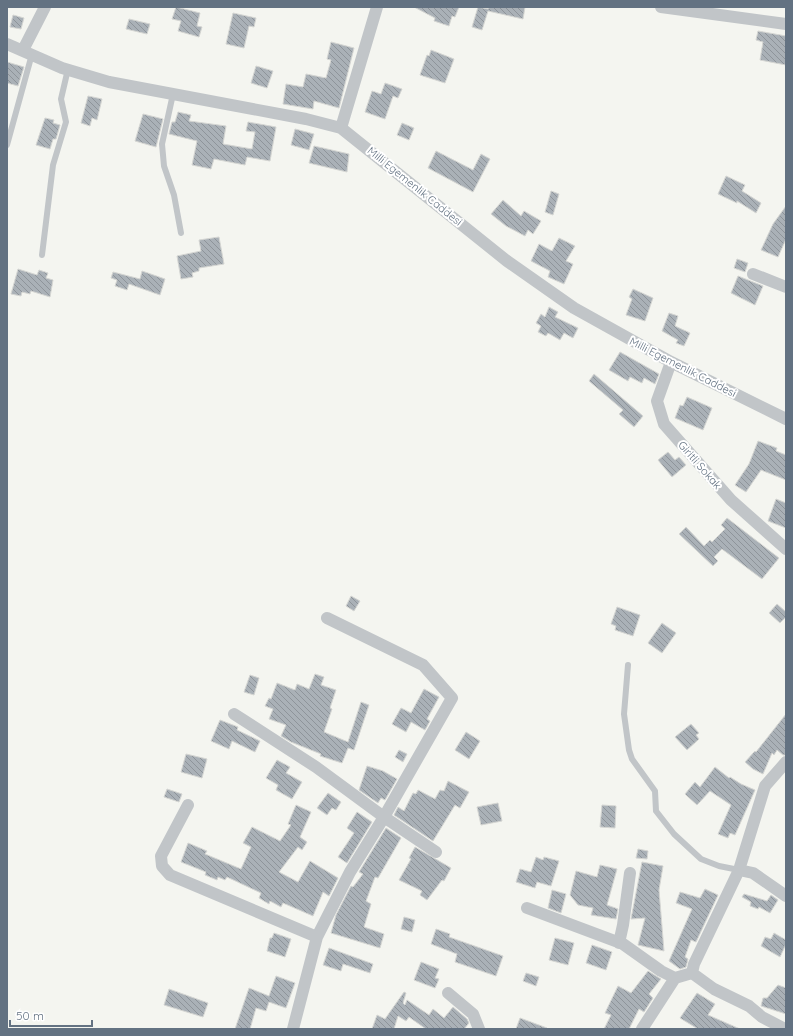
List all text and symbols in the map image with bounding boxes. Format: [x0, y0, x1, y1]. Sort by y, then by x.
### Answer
street label: Milli Egemenlik Caddesi [365, 143, 465, 229]
street label: Milli Egemenlik Caddesi [627, 334, 739, 400]
street label: Giritli Sokak [675, 438, 725, 492]
scale bar [10, 1002, 92, 1028]
text: 50 m [16, 1008, 44, 1023]

